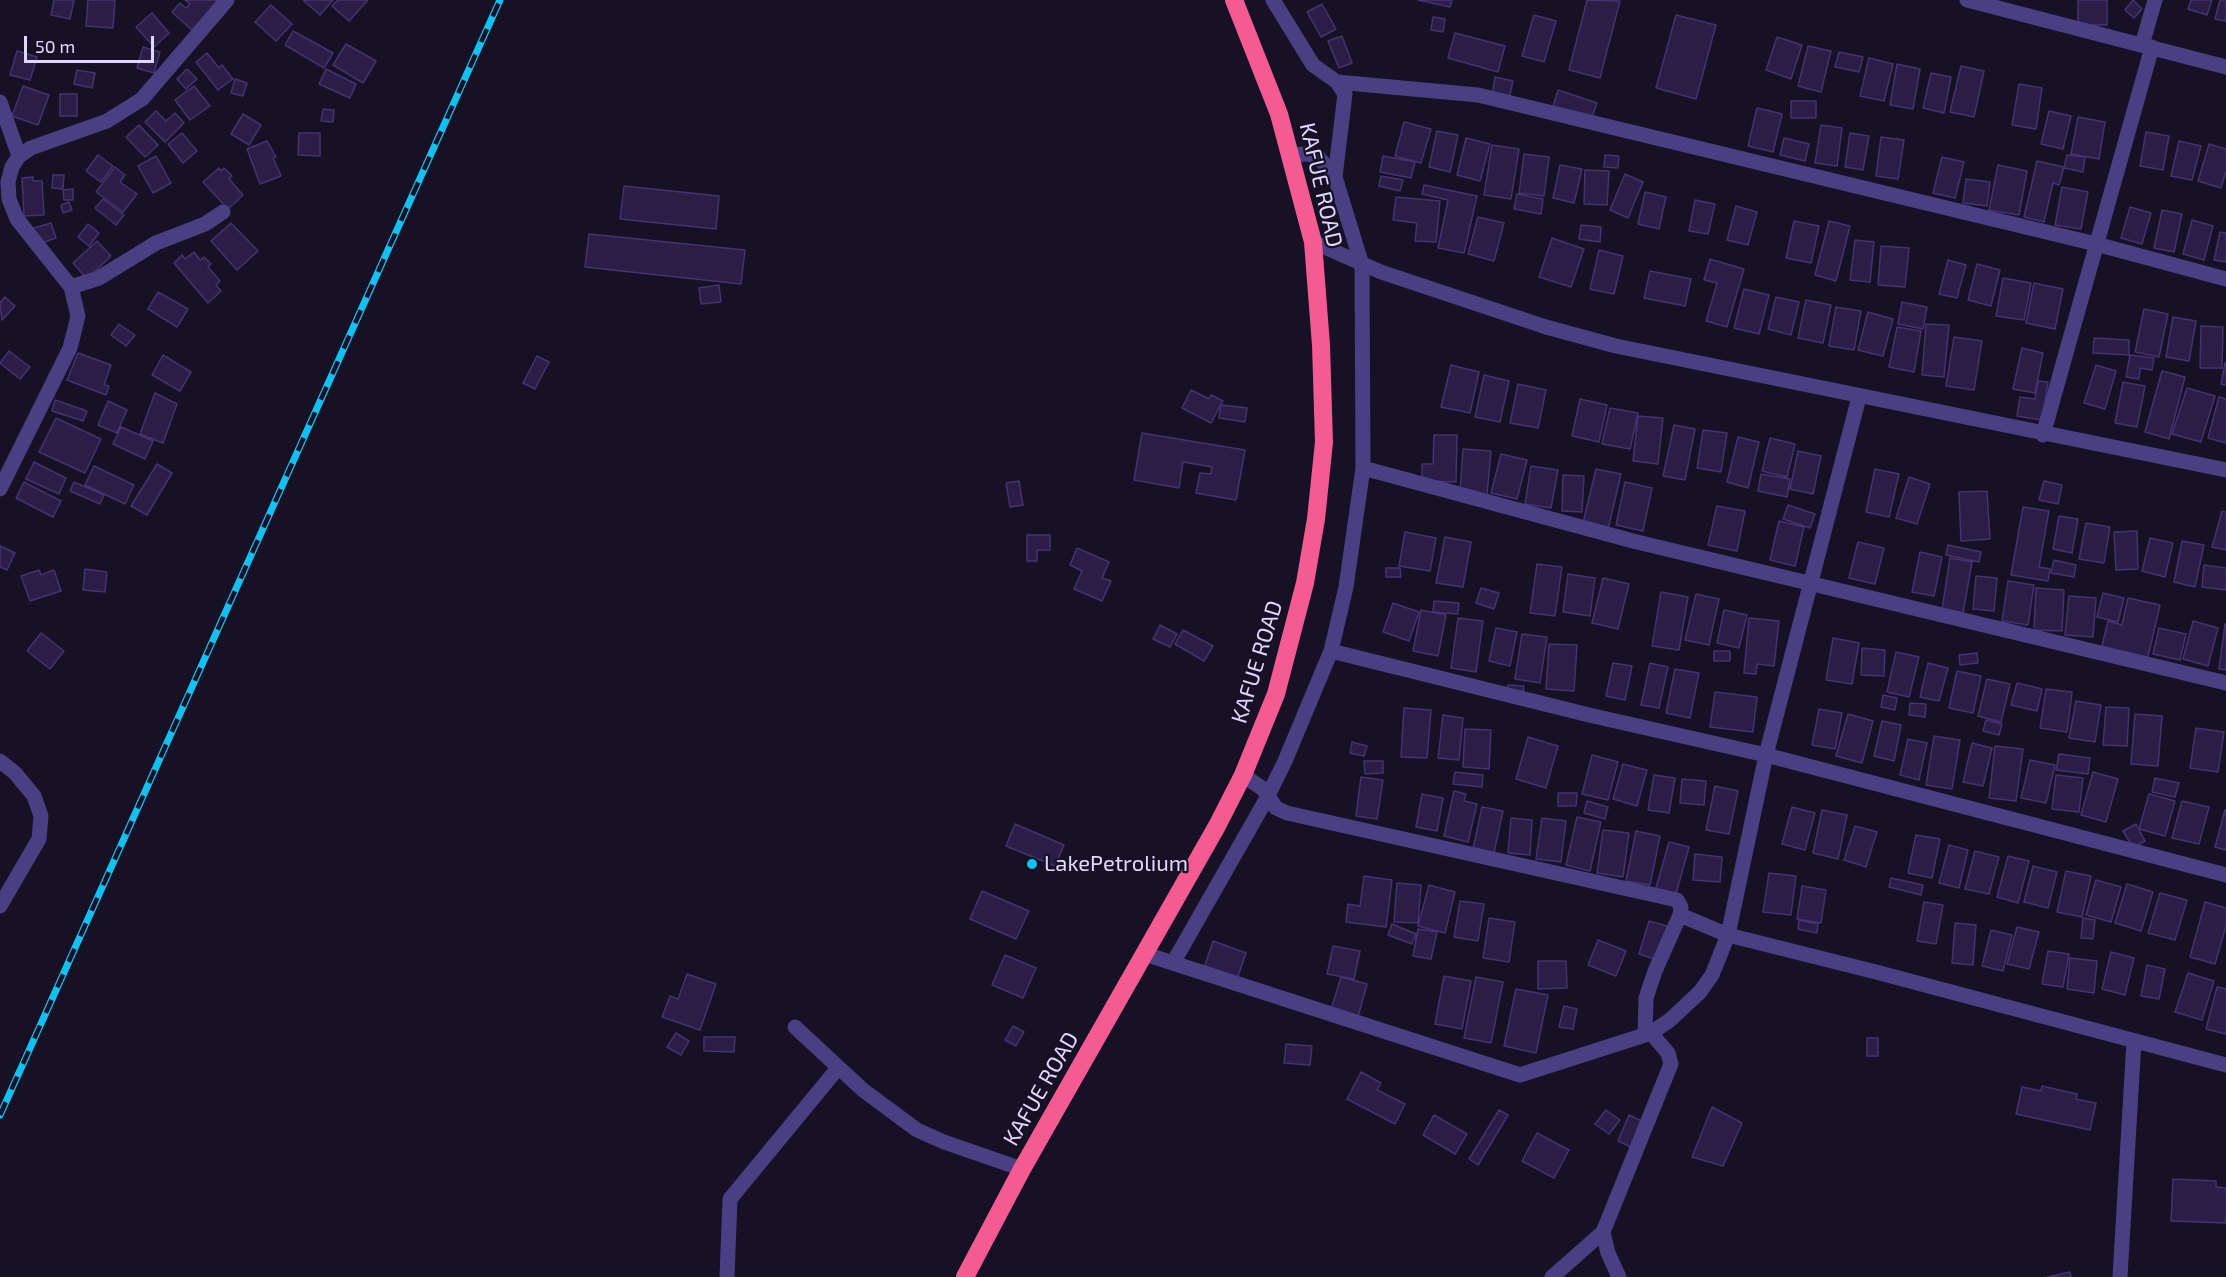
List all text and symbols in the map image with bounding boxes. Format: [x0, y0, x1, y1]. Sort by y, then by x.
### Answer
scale bar [27, 24, 158, 62]
text: 50 m [35, 35, 75, 57]
street label: KAFUE ROAD [1294, 120, 1348, 250]
street label: KAFUE ROAD [1226, 597, 1288, 727]
place label: LakePetrolium [1044, 851, 1188, 877]
marker: LakePetrolium [1025, 857, 1039, 871]
street label: KAFUE ROAD [998, 1027, 1084, 1151]

